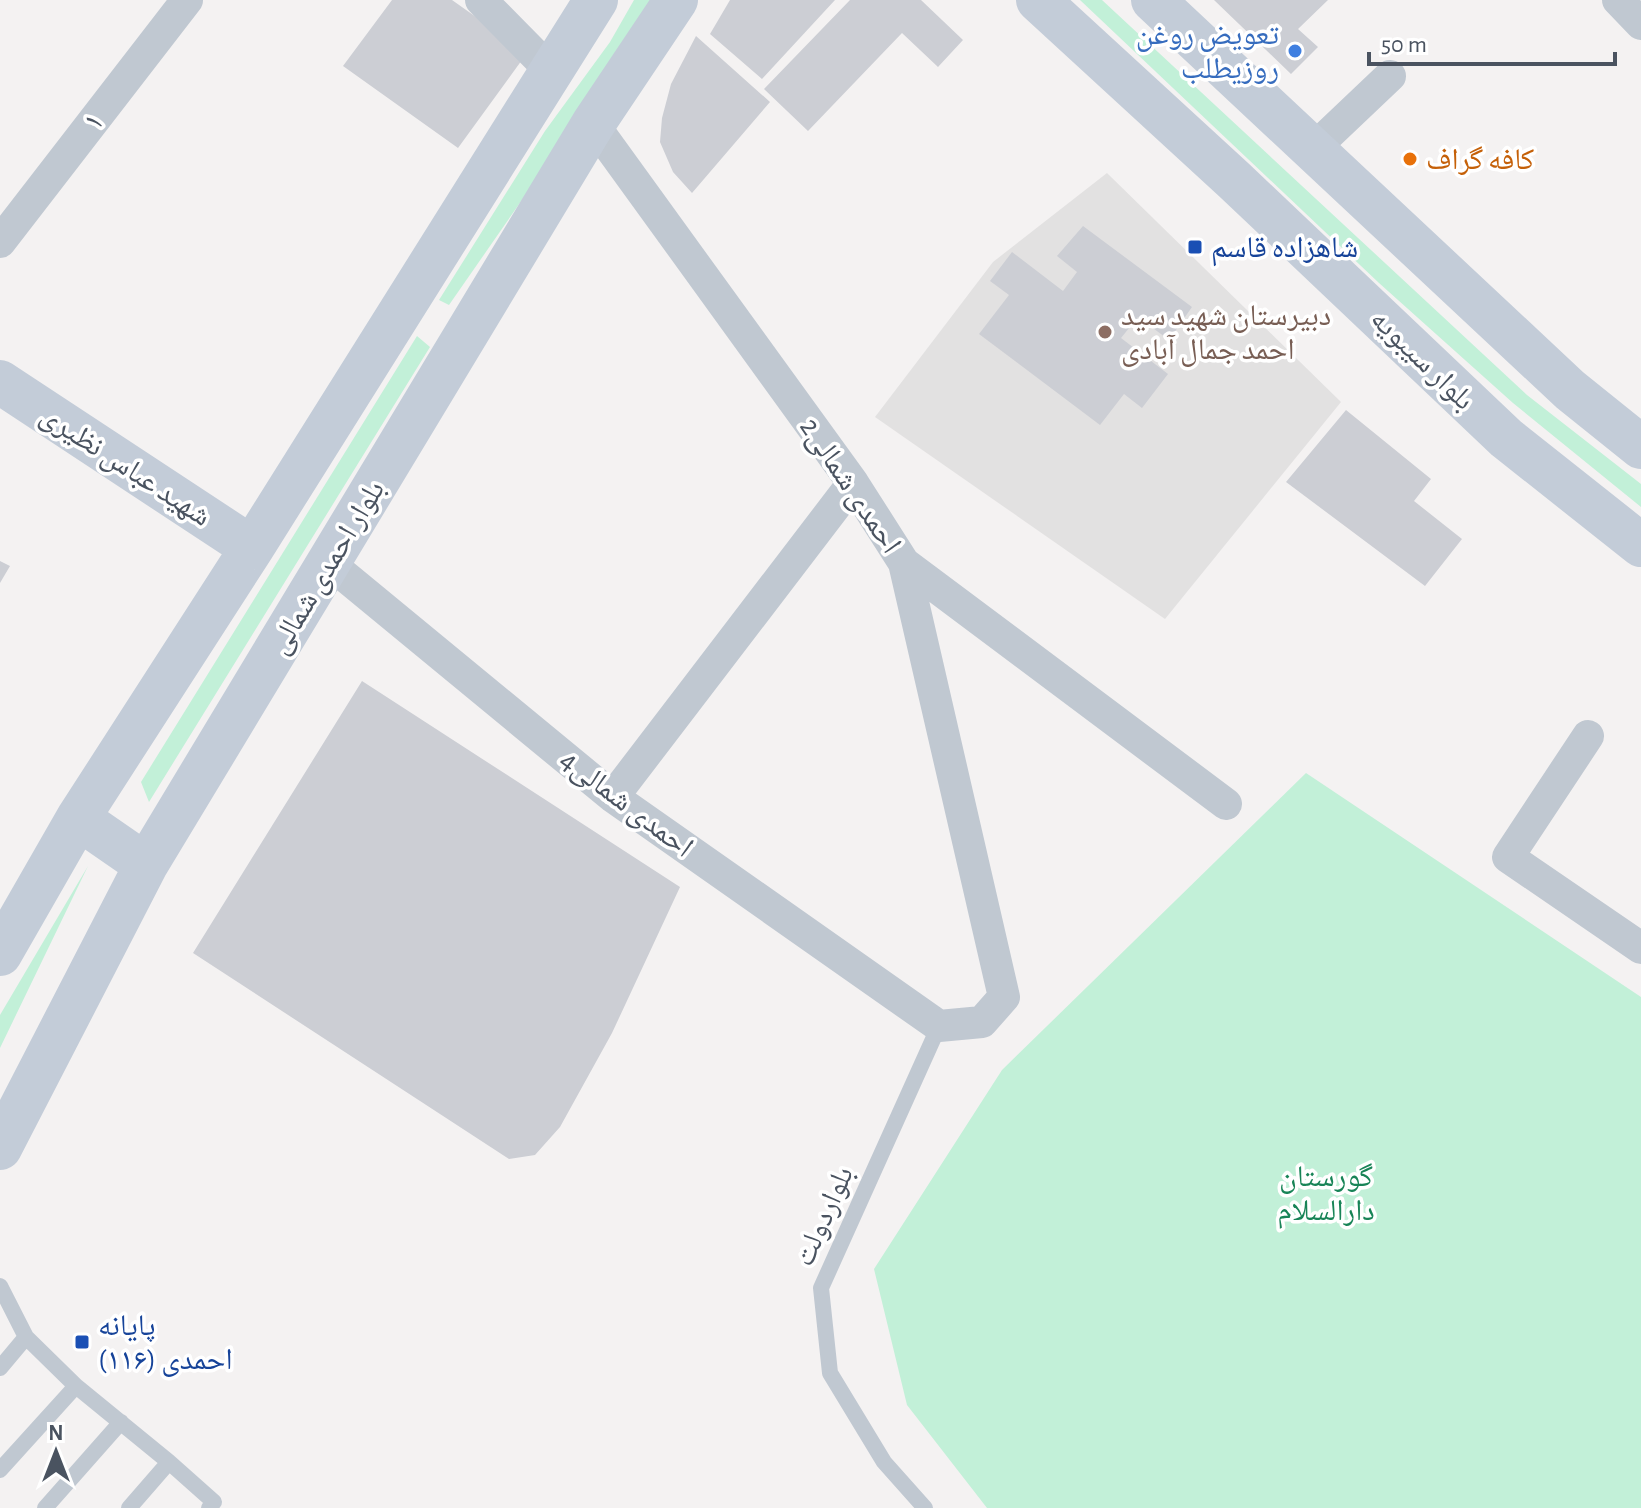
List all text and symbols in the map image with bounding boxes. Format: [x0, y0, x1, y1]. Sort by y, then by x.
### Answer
scale bar [1369, 16, 1615, 66]
place label: تعویض روغن روزیطلب [1136, 20, 1279, 85]
text: 50 m [1381, 33, 1427, 57]
marker: تعویض روغن روزیطلب [1286, 42, 1304, 60]
street label: ۱ [78, 107, 110, 136]
place label: کافه گراف [1426, 145, 1534, 175]
marker: کافه گراف [1401, 150, 1419, 168]
place label: شاهزاده قاسم [1211, 233, 1358, 267]
marker: شاهزاده قاسم [1186, 238, 1204, 256]
place label: دبیرستان شهید سید احمد جمال آبادی [1121, 301, 1331, 367]
street label: بلوار سیبویه [1364, 304, 1480, 417]
marker: دبیرستان شهید سید احمد جمال آبادی [1096, 323, 1114, 341]
street label: شهید عباس نظیری [34, 400, 216, 534]
street label: 2احمدی شمالی [792, 412, 906, 560]
street label: بلوار احمدی شمالی [263, 476, 392, 660]
street label: 4احمدی شمالی [553, 744, 698, 865]
street label: بلواردولت [789, 1162, 860, 1271]
park label: گورستان دارالسلام [1277, 1162, 1375, 1229]
place label: پایانه احمدی (۱۱۶) [98, 1311, 233, 1377]
marker: پایانه احمدی (۱۱۶) [73, 1333, 91, 1351]
north arrow [16, 1412, 96, 1492]
text: N [48, 1422, 64, 1444]

